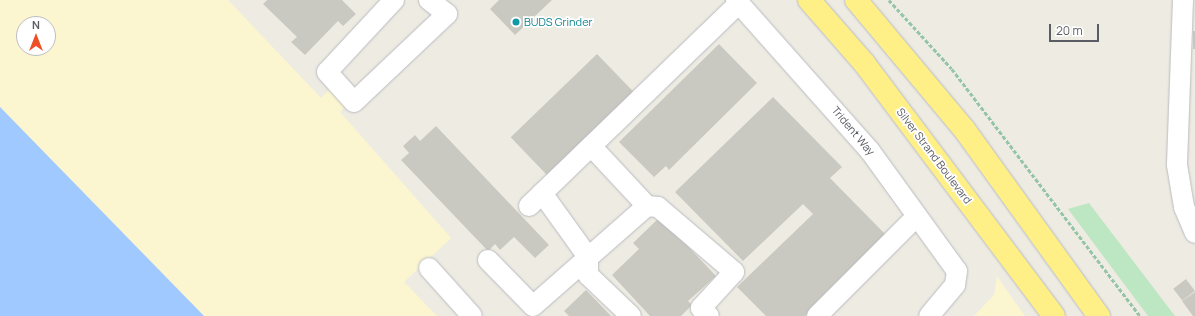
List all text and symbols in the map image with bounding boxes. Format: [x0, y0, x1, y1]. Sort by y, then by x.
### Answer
place label: BUDS Grinder [524, 15, 593, 29]
north arrow [16, 16, 56, 56]
scale bar [1051, 16, 1101, 42]
text: N [32, 17, 40, 32]
marker: BUDS Grinder [511, 17, 521, 27]
text: 20 m [1056, 22, 1083, 39]
street label: Trident Way [829, 104, 877, 158]
street label: Silver Strand Boulevard [894, 106, 974, 206]

